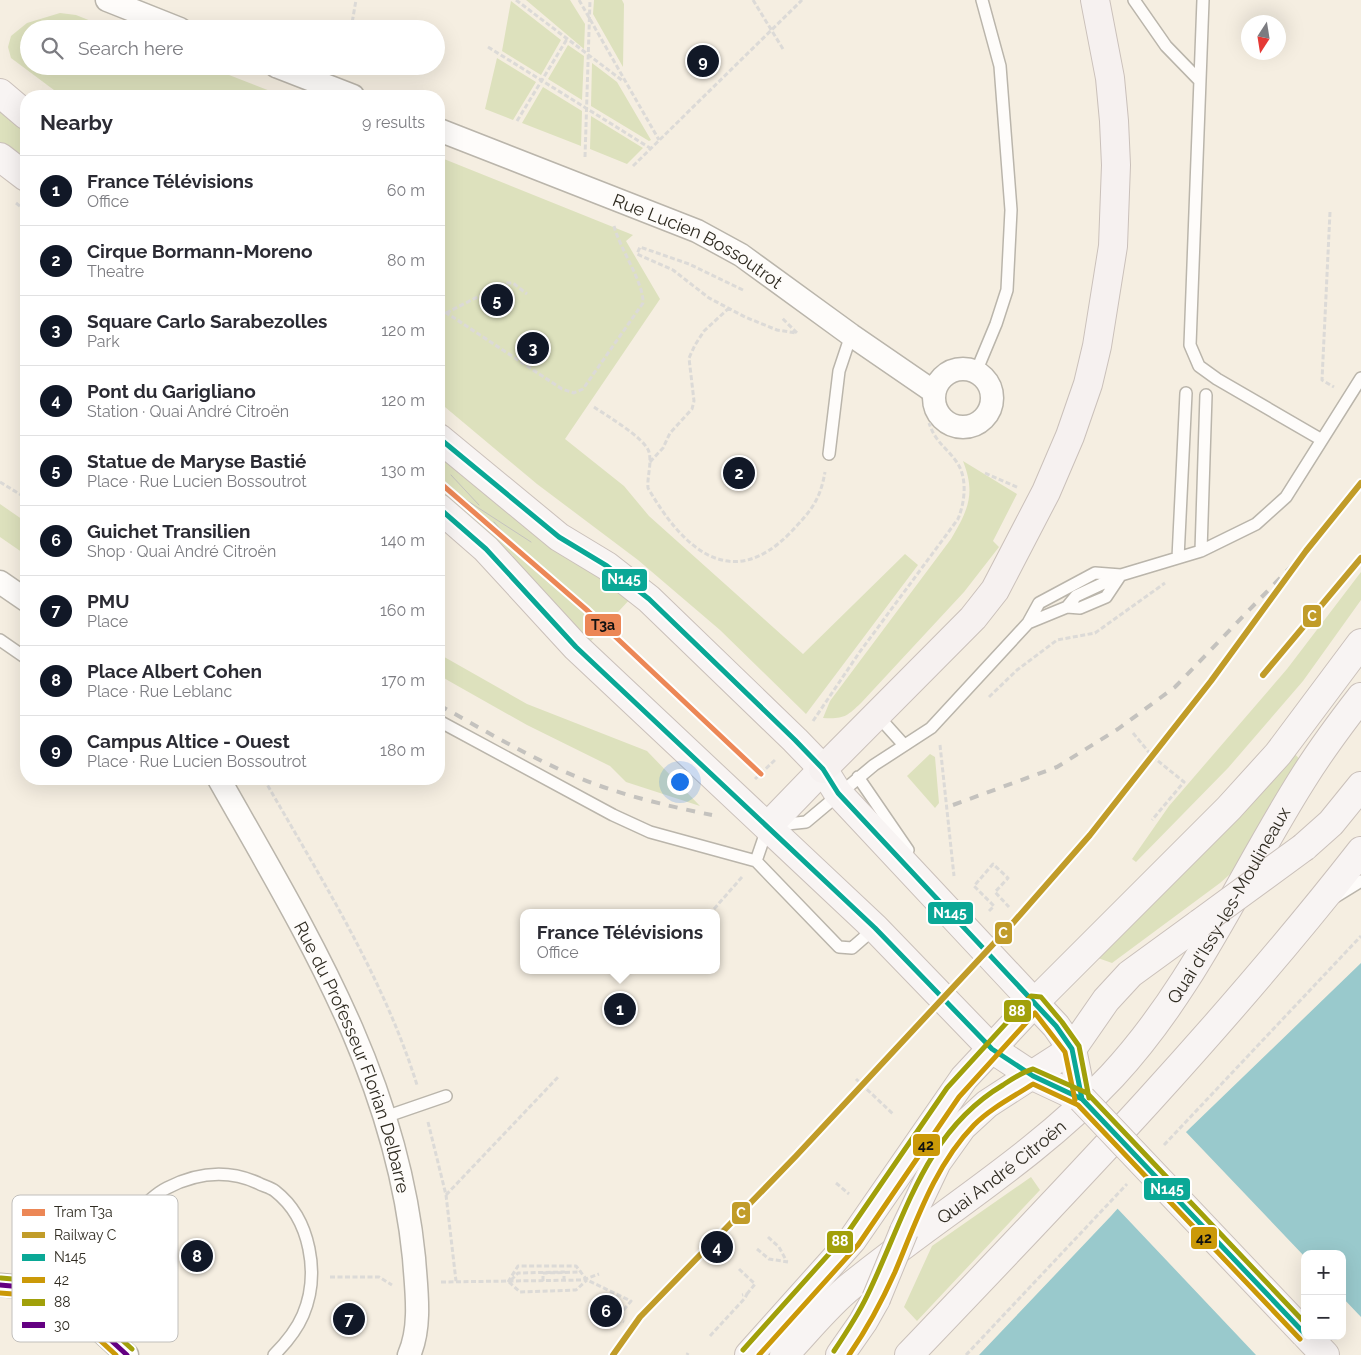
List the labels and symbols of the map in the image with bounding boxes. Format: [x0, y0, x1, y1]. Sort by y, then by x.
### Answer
north arrow [1241, 15, 1286, 60]
pin: 9 [687, 42, 719, 80]
street label: Rue Lucien Bossoutrot [610, 189, 787, 292]
pin: 5 [481, 281, 513, 319]
pin: 3 [517, 329, 549, 367]
pin: 2 [723, 454, 755, 492]
line badge: N145 [601, 568, 648, 592]
text: N145 [607, 571, 641, 587]
line badge: C [1302, 604, 1322, 628]
text: C [1307, 608, 1317, 624]
line badge: T3a [584, 613, 622, 637]
text: T3a [591, 617, 615, 633]
your location [667, 769, 693, 795]
street label: Quai d'Issy-les-Moulineaux [1162, 803, 1294, 1007]
line badge: N145 [927, 901, 974, 925]
text: N145 [933, 905, 967, 921]
street label: Rue du Professeur Florian Delbarre [290, 918, 415, 1195]
line badge: C [994, 921, 1013, 945]
text: C [998, 925, 1008, 941]
pin: 1 [604, 990, 636, 1028]
line badge: 88 [1003, 999, 1032, 1023]
text: 88 [1009, 1003, 1025, 1019]
street label: Quai André Citroën [932, 1115, 1070, 1228]
line badge: 42 [912, 1133, 941, 1157]
text: 42 [918, 1137, 934, 1153]
line badge: N145 [1143, 1177, 1191, 1201]
text: N145 [1150, 1181, 1184, 1197]
legend [12, 1195, 178, 1342]
line badge: C [731, 1201, 751, 1225]
text: Tram T3a [54, 1204, 113, 1220]
text: C [736, 1205, 746, 1221]
line badge: 42 [1190, 1226, 1218, 1250]
text: Railway C [54, 1227, 117, 1243]
pin: 4 [701, 1228, 733, 1266]
line badge: 88 [826, 1230, 854, 1254]
text: 42 [1196, 1230, 1212, 1246]
text: 88 [832, 1233, 848, 1249]
pin: 8 [181, 1237, 213, 1275]
text: N145 [54, 1249, 86, 1265]
text: 42 [54, 1272, 69, 1288]
pin: 6 [590, 1292, 622, 1330]
text: 88 [54, 1294, 71, 1310]
pin: 7 [333, 1300, 365, 1338]
text: 30 [54, 1317, 70, 1333]

